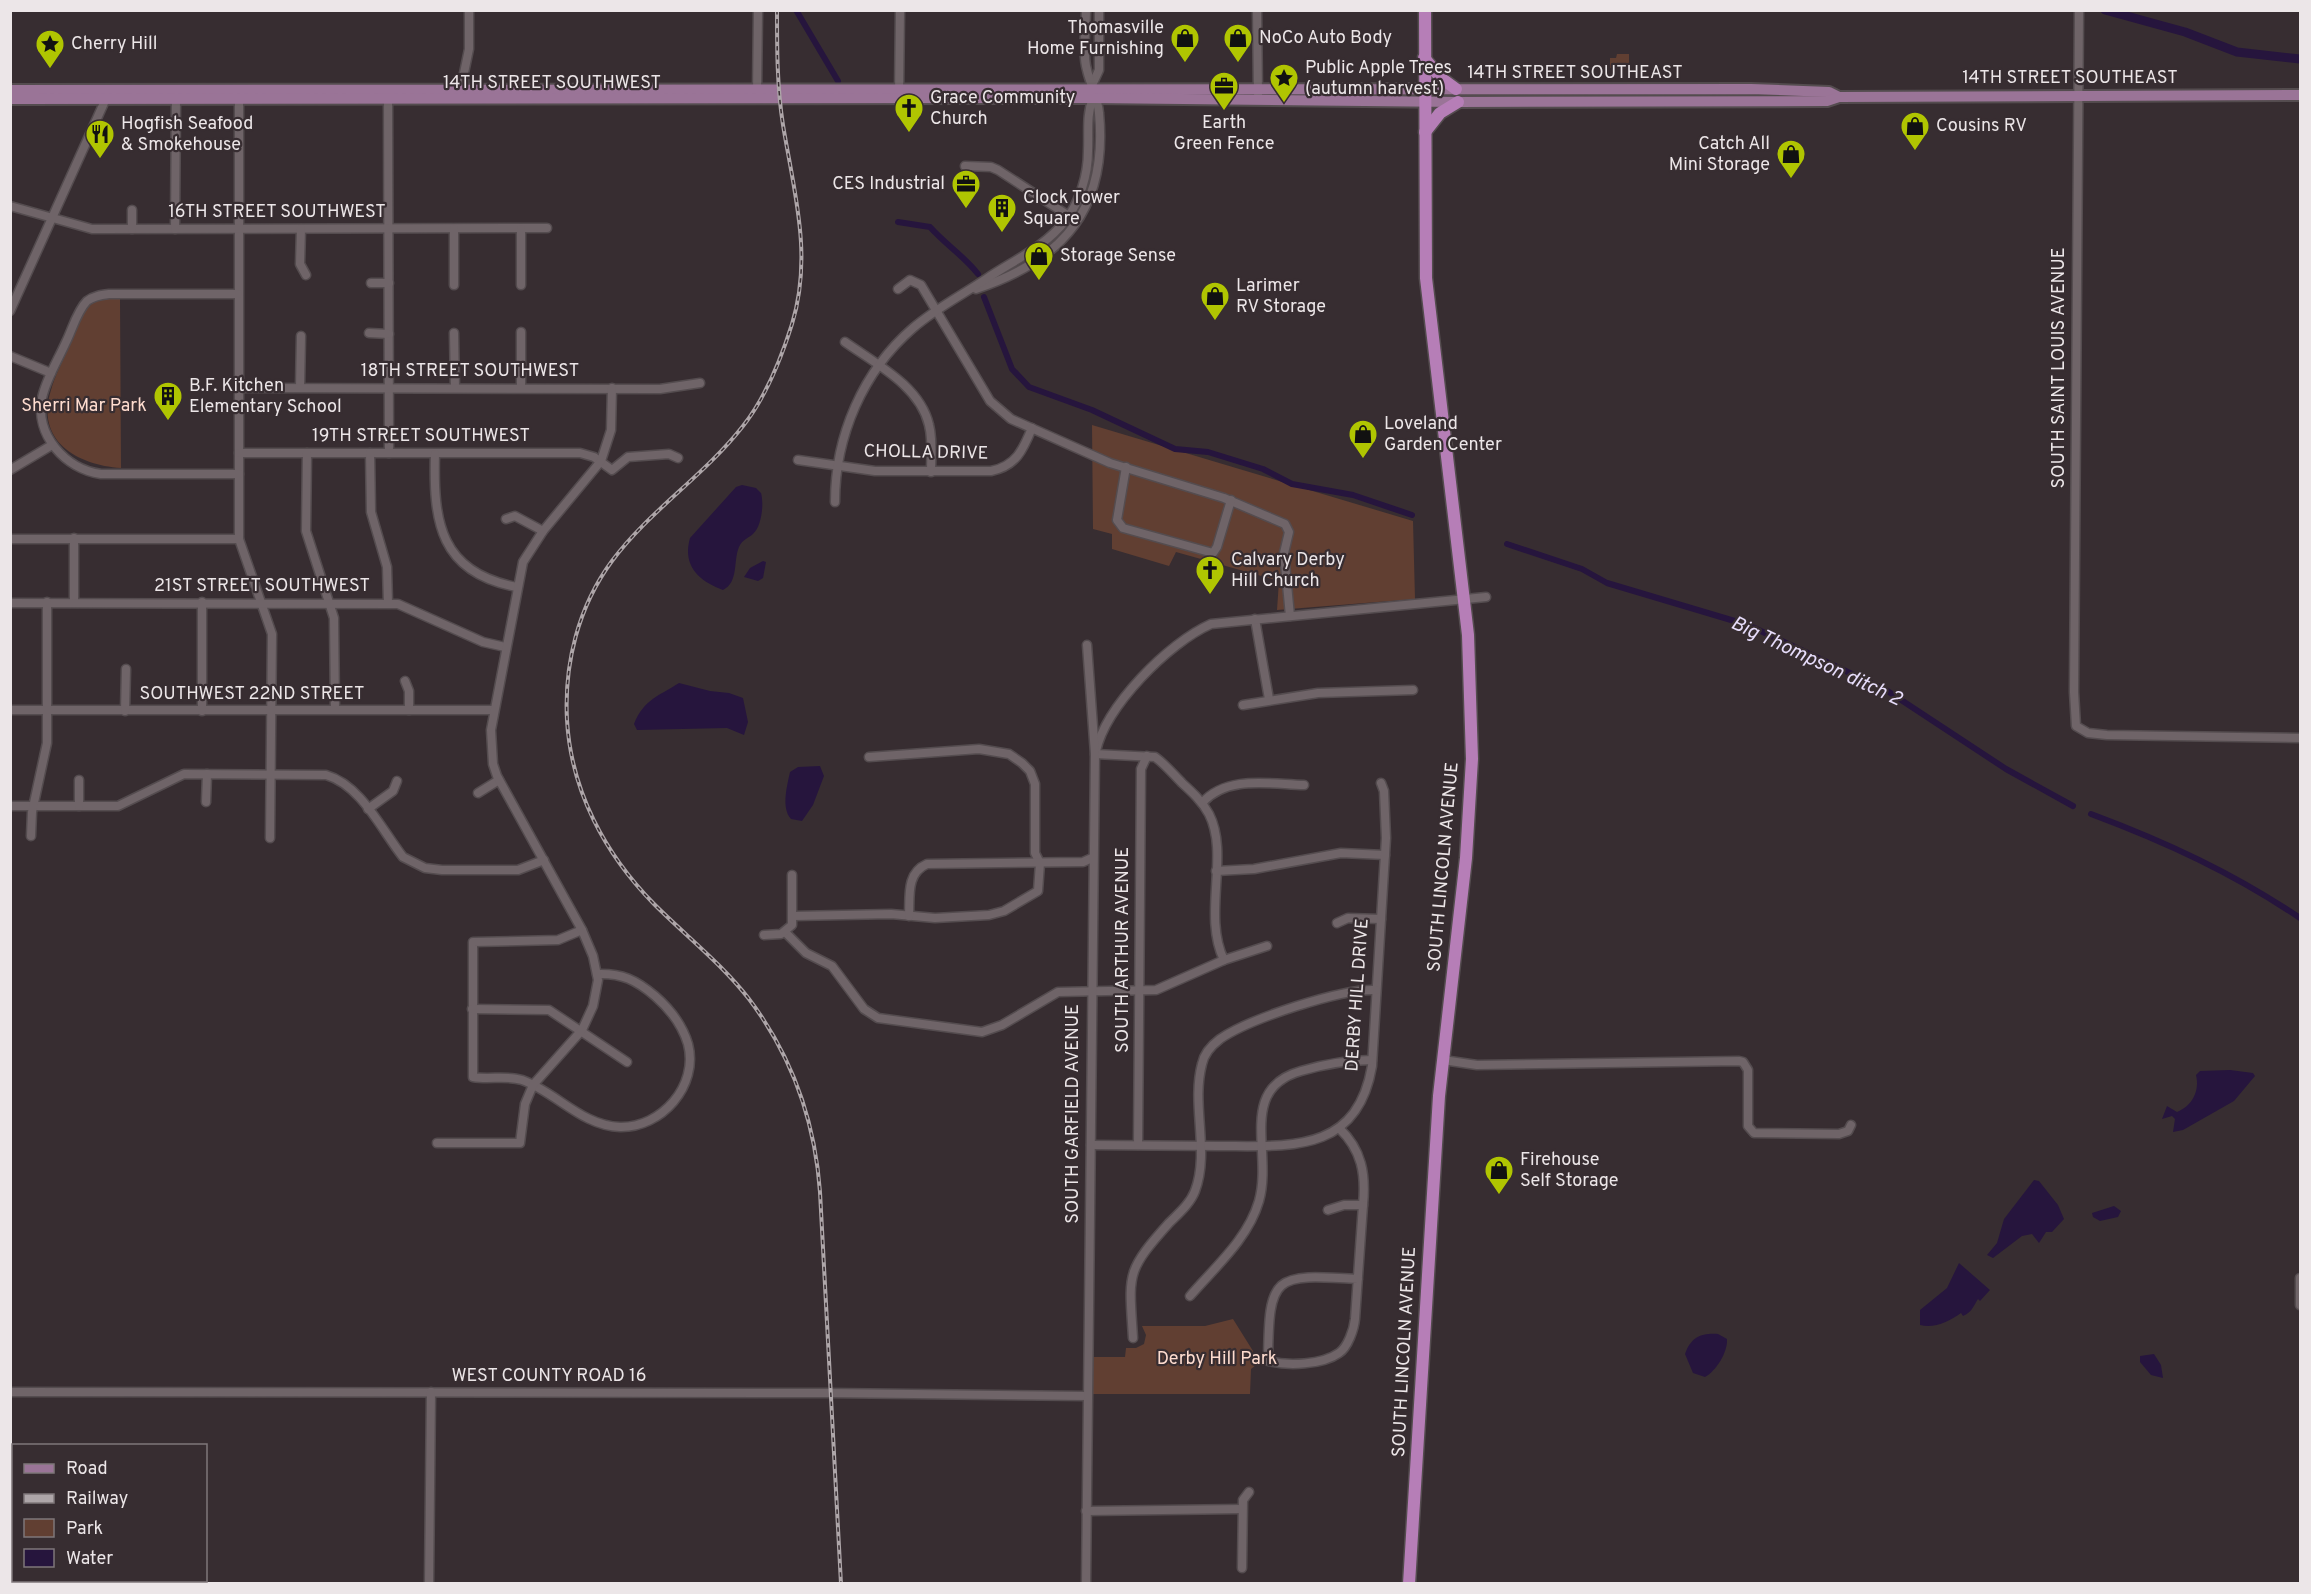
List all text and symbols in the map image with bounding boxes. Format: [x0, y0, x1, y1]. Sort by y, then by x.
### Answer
place label: Thomasville Home Furnishing [1027, 17, 1164, 61]
shop icon: Thomasville Home Furnishing [1169, 22, 1201, 64]
shop icon: NoCo Auto Body [1222, 22, 1254, 64]
place label: NoCo Auto Body [1259, 27, 1392, 50]
place icon: Cherry Hill [34, 28, 66, 70]
place label: Cherry Hill [71, 33, 157, 56]
place label: Public Apple Trees (autumn harvest) [1305, 57, 1452, 101]
place icon: Public Apple Trees (autumn harvest) [1268, 62, 1300, 104]
street label: 14TH STREET SOUTHEAST [1467, 62, 1683, 85]
street label: 14TH STREET SOUTHEAST [1962, 67, 2178, 90]
office icon: Earth Green Fence [1208, 70, 1240, 112]
street label: 14TH STREET SOUTHWEST [443, 72, 661, 95]
place label: Grace Community Church [930, 87, 1075, 131]
church icon: Grace Community Church [893, 92, 925, 134]
shop icon: Cousins RV [1899, 110, 1931, 152]
place label: Earth Green Fence [1174, 112, 1274, 156]
place label: Hogfish Seafood & Smokehouse [121, 113, 253, 157]
place label: Cousins RV [1936, 115, 2027, 138]
restaurant icon: Hogfish Seafood & Smokehouse [84, 118, 116, 160]
place label: Catch All Mini Storage [1669, 133, 1770, 177]
shop icon: Catch All Mini Storage [1775, 138, 1807, 180]
office icon: CES Industrial [950, 168, 982, 210]
place label: CES Industrial [832, 173, 945, 196]
place label: Clock Tower Square [1023, 187, 1120, 231]
building icon: Clock Tower Square [986, 192, 1018, 234]
street label: 16TH STREET SOUTHWEST [168, 201, 386, 224]
shop icon: Storage Sense [1023, 240, 1055, 282]
place label: Storage Sense [1060, 245, 1176, 268]
street label: SOUTH SAINT LOUIS AVENUE [2048, 248, 2071, 488]
place label: Larimer RV Storage [1236, 275, 1326, 319]
shop icon: Larimer RV Storage [1199, 280, 1231, 322]
street label: 18TH STREET SOUTHWEST [361, 360, 579, 383]
place label: B.F. Kitchen Elementary School [189, 375, 342, 419]
building icon: B.F. Kitchen Elementary School [152, 380, 184, 422]
park label: Sherri Mar Park [21, 395, 147, 418]
place label: Loveland Garden Center [1384, 413, 1502, 457]
shop icon: Loveland Garden Center [1347, 418, 1379, 460]
street label: 19TH STREET SOUTHWEST [312, 425, 530, 448]
street label: CHOLLA DRIVE [863, 440, 989, 466]
place label: Calvary Derby Hill Church [1231, 549, 1345, 593]
church icon: Calvary Derby Hill Church [1194, 554, 1226, 596]
street label: 21ST STREET SOUTHWEST [154, 575, 370, 598]
water label: Big Thompson ditch 2 [1726, 611, 1907, 714]
street label: SOUTHWEST 22ND STREET [139, 683, 365, 706]
street label: SOUTH LINCOLN AVENUE [1423, 761, 1465, 973]
street label: SOUTH ARTHUR AVENUE [1112, 847, 1135, 1053]
street label: DERBY HILL DRIVE [1341, 918, 1375, 1072]
street label: SOUTH GARFIELD AVENUE [1062, 1004, 1085, 1224]
place label: Firehouse Self Storage [1520, 1149, 1618, 1193]
shop icon: Firehouse Self Storage [1483, 1154, 1515, 1196]
street label: SOUTH LINCOLN AVENUE [1388, 1246, 1422, 1458]
park label: Derby Hill Park [1157, 1348, 1277, 1371]
street label: WEST COUNTY ROAD 16 [452, 1365, 647, 1388]
legend [12, 1444, 207, 1582]
text: Road [66, 1458, 108, 1481]
text: Railway [66, 1488, 128, 1511]
text: Park [66, 1518, 103, 1541]
text: Water [66, 1548, 113, 1571]

